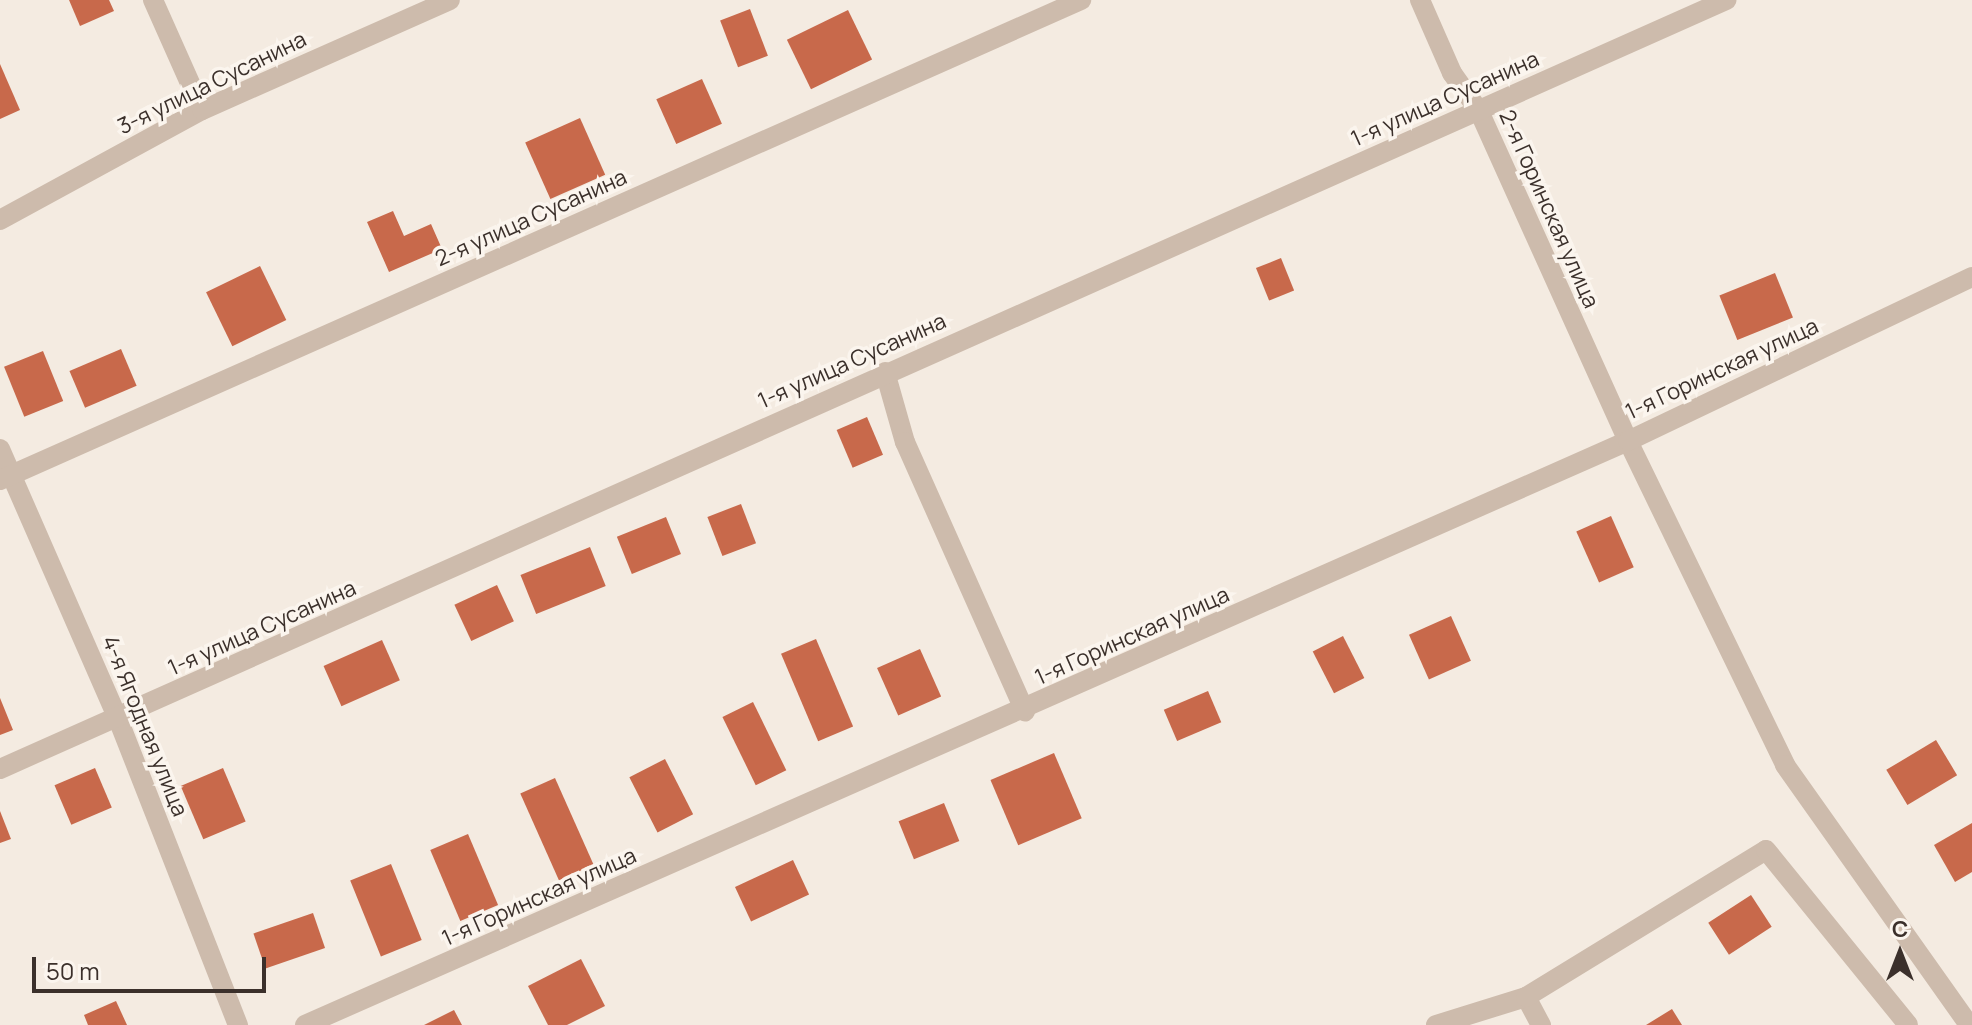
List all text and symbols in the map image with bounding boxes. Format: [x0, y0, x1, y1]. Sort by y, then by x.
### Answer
street label: 3-я улица Сусанина [113, 26, 311, 140]
street label: 1-я улица Сусанина [1347, 46, 1543, 152]
street label: 2-я Горинская улица [1493, 106, 1605, 312]
street label: 2-я улица Сусанина [431, 164, 631, 272]
street label: 1-я улица Сусанина [754, 308, 950, 414]
street label: 1-я Горинская улица [1621, 313, 1823, 425]
street label: 1-я улица Сусанина [164, 575, 360, 681]
street label: 1-я Горинская улица [1031, 581, 1233, 691]
street label: 4-я Ягодная улица [97, 632, 193, 820]
street label: 1-я Горинская улица [438, 842, 640, 952]
north arrow [1860, 913, 1940, 993]
text: С [1892, 914, 1908, 944]
scale bar [36, 941, 270, 991]
text: 50 m [46, 954, 100, 987]

